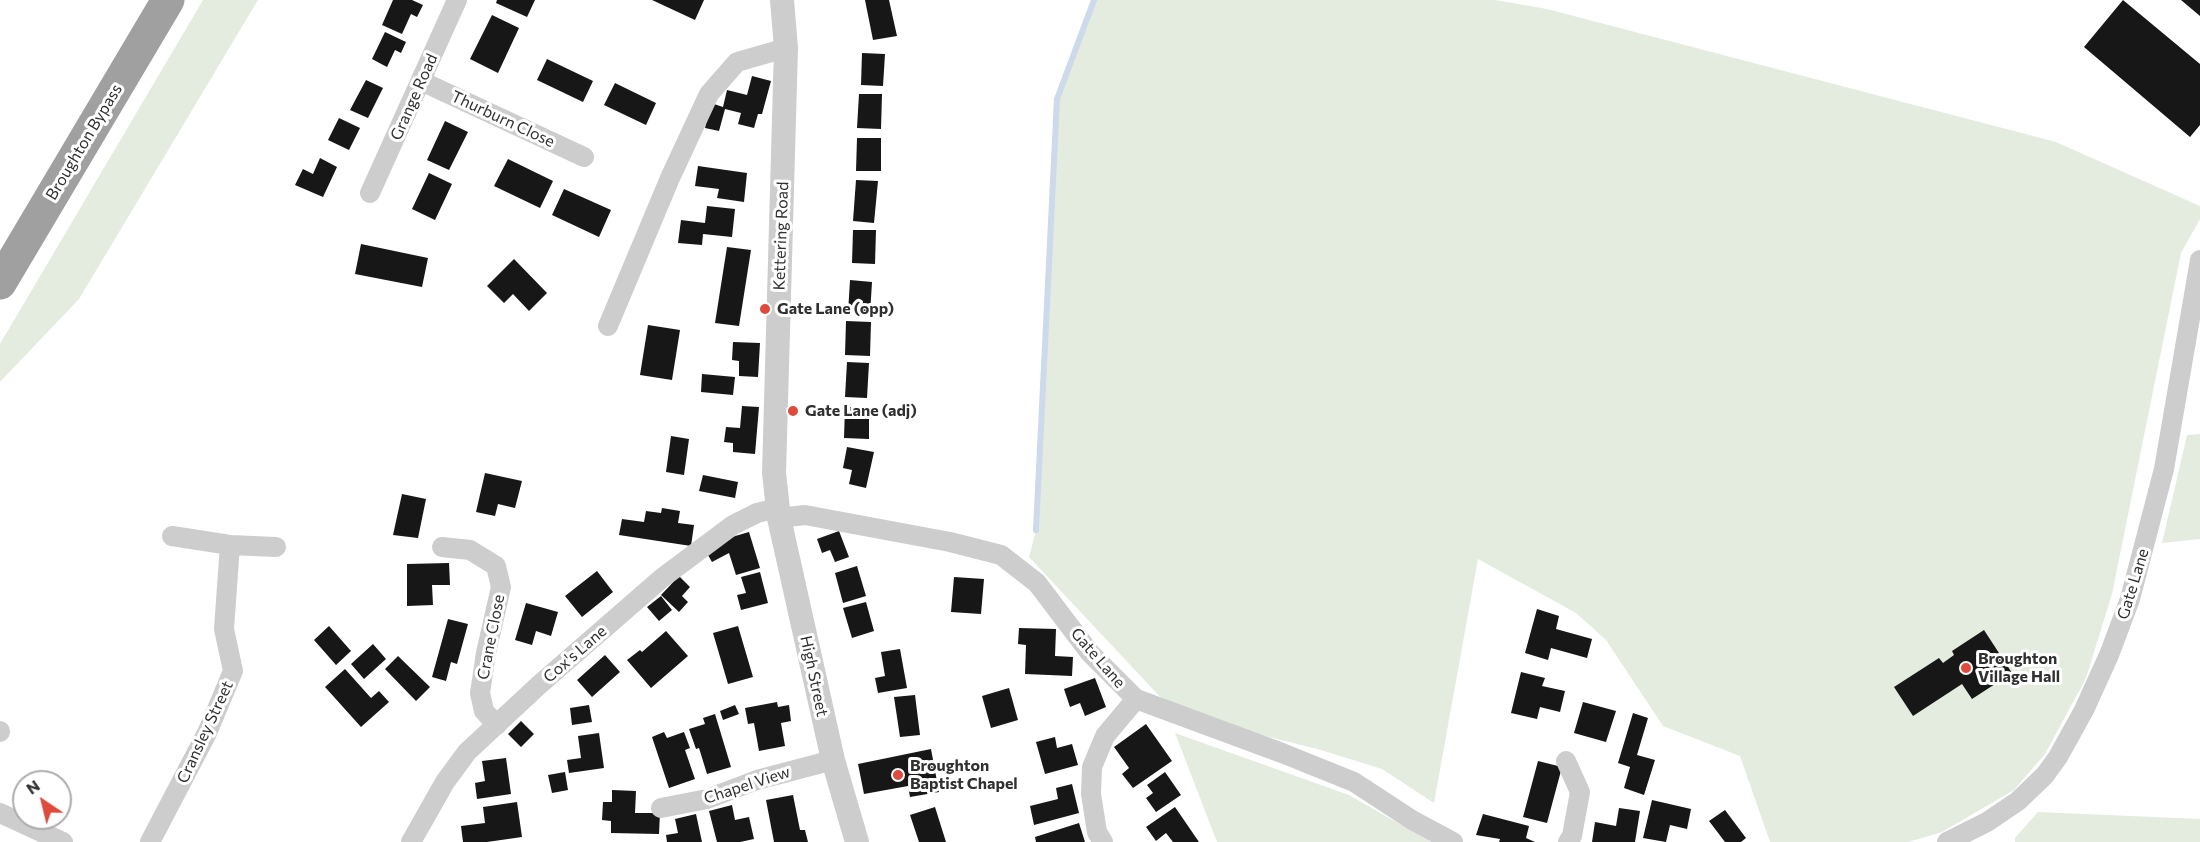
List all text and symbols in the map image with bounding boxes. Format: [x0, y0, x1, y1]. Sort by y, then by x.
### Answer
street label: Grange Road [386, 51, 442, 143]
street label: Broughton Bypass [42, 81, 126, 203]
street label: Thurburn Close [448, 87, 558, 151]
street label: Kettering Road [770, 181, 792, 291]
place label: Gate Lane (opp) [777, 299, 894, 319]
marker: Gate Lane (opp) [758, 302, 772, 316]
place label: Gate Lane (adj) [805, 401, 917, 421]
marker: Gate Lane (adj) [786, 404, 800, 418]
street label: Gate Lane [2113, 546, 2153, 622]
street label: Crane Close [473, 593, 509, 681]
street label: Cox's Lane [540, 621, 610, 687]
street label: Gate Lane [1067, 624, 1129, 692]
street label: High Street [796, 634, 832, 718]
place label: Broughton Village Hall [1978, 649, 2060, 687]
marker: Broughton Village Hall [1959, 661, 1973, 675]
street label: Cransley Street [173, 678, 237, 786]
place label: Broughton Baptist Chapel [910, 756, 1018, 794]
street label: Chapel View [701, 762, 793, 808]
marker: Broughton Baptist Chapel [891, 768, 905, 782]
north arrow [12, 770, 72, 830]
text: N [22, 775, 43, 798]

